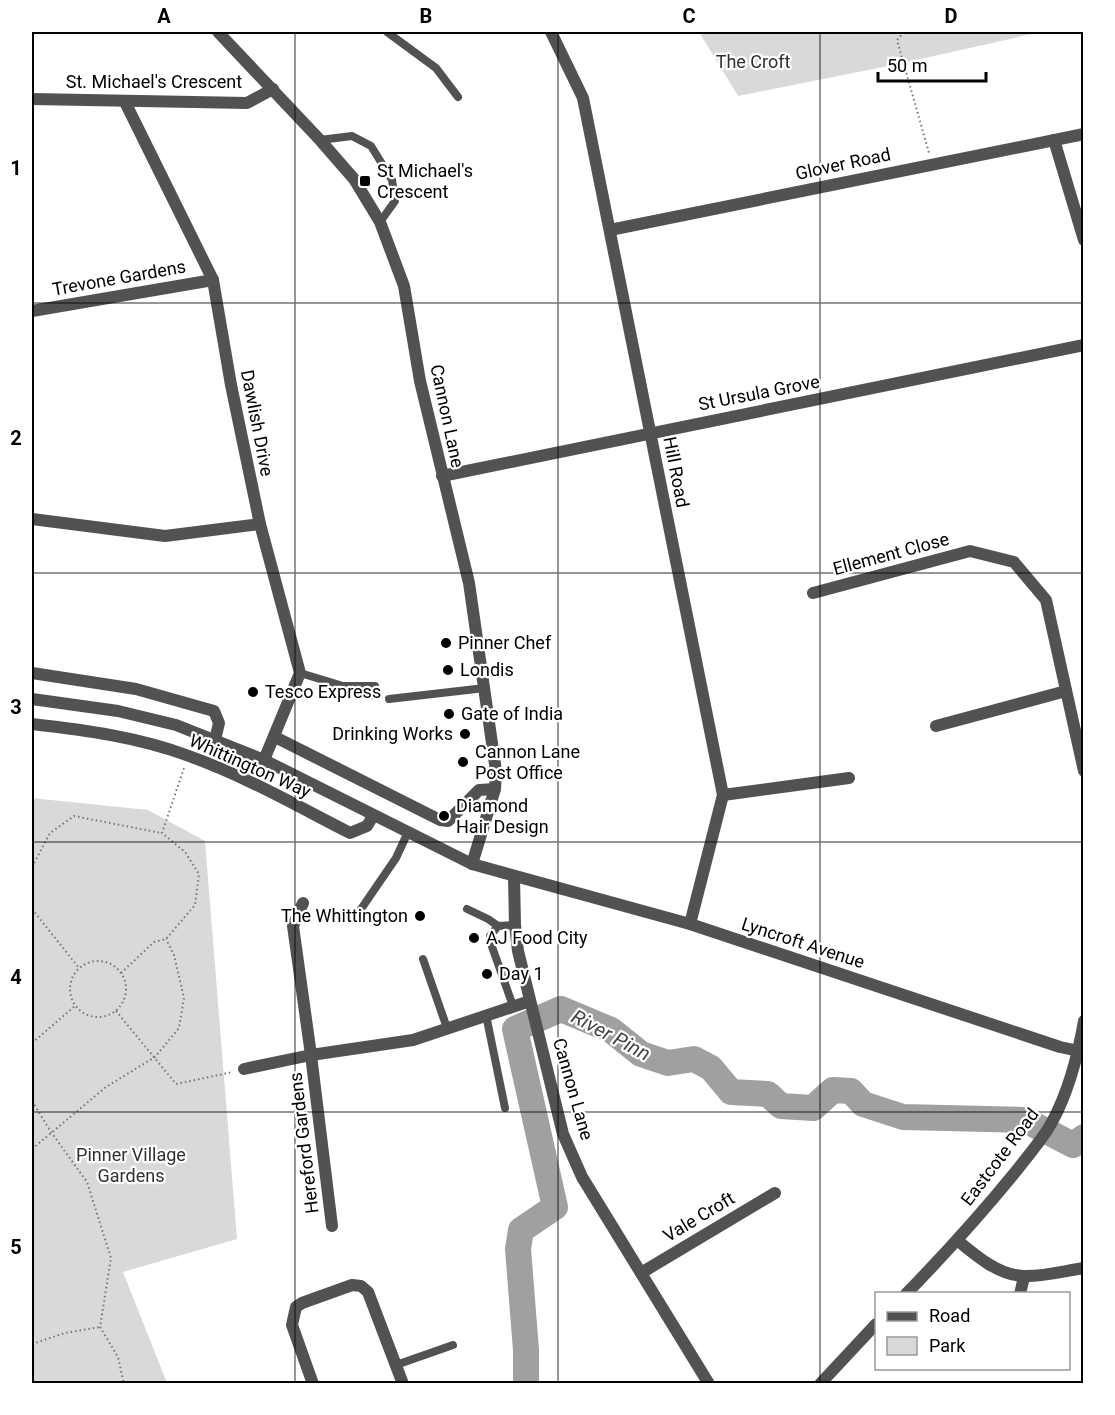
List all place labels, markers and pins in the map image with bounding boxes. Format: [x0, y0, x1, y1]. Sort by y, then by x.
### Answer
place label: St Michael's Crescent [377, 160, 473, 202]
marker: St Michael's Crescent [358, 174, 372, 188]
place label: Pinner Chef [458, 632, 552, 653]
marker: Pinner Chef [439, 636, 453, 650]
place label: Londis [460, 659, 514, 680]
marker: Londis [441, 663, 455, 677]
place label: Tesco Express [265, 681, 381, 702]
marker: Tesco Express [246, 685, 260, 699]
place label: Gate of India [461, 703, 563, 724]
marker: Gate of India [442, 707, 456, 721]
place label: Drinking Works [332, 723, 453, 744]
marker: Drinking Works [458, 727, 472, 741]
place label: Cannon Lane Post Office [475, 741, 580, 783]
marker: Cannon Lane Post Office [456, 755, 470, 769]
place label: Diamond Hair Design [456, 795, 549, 837]
marker: Diamond Hair Design [437, 809, 451, 823]
place label: The Whittington [281, 905, 408, 926]
marker: The Whittington [413, 909, 427, 923]
place label: AJ Food City [486, 927, 588, 948]
marker: AJ Food City [467, 931, 481, 945]
place label: Day 1 [499, 963, 544, 984]
marker: Day 1 [480, 967, 494, 981]

